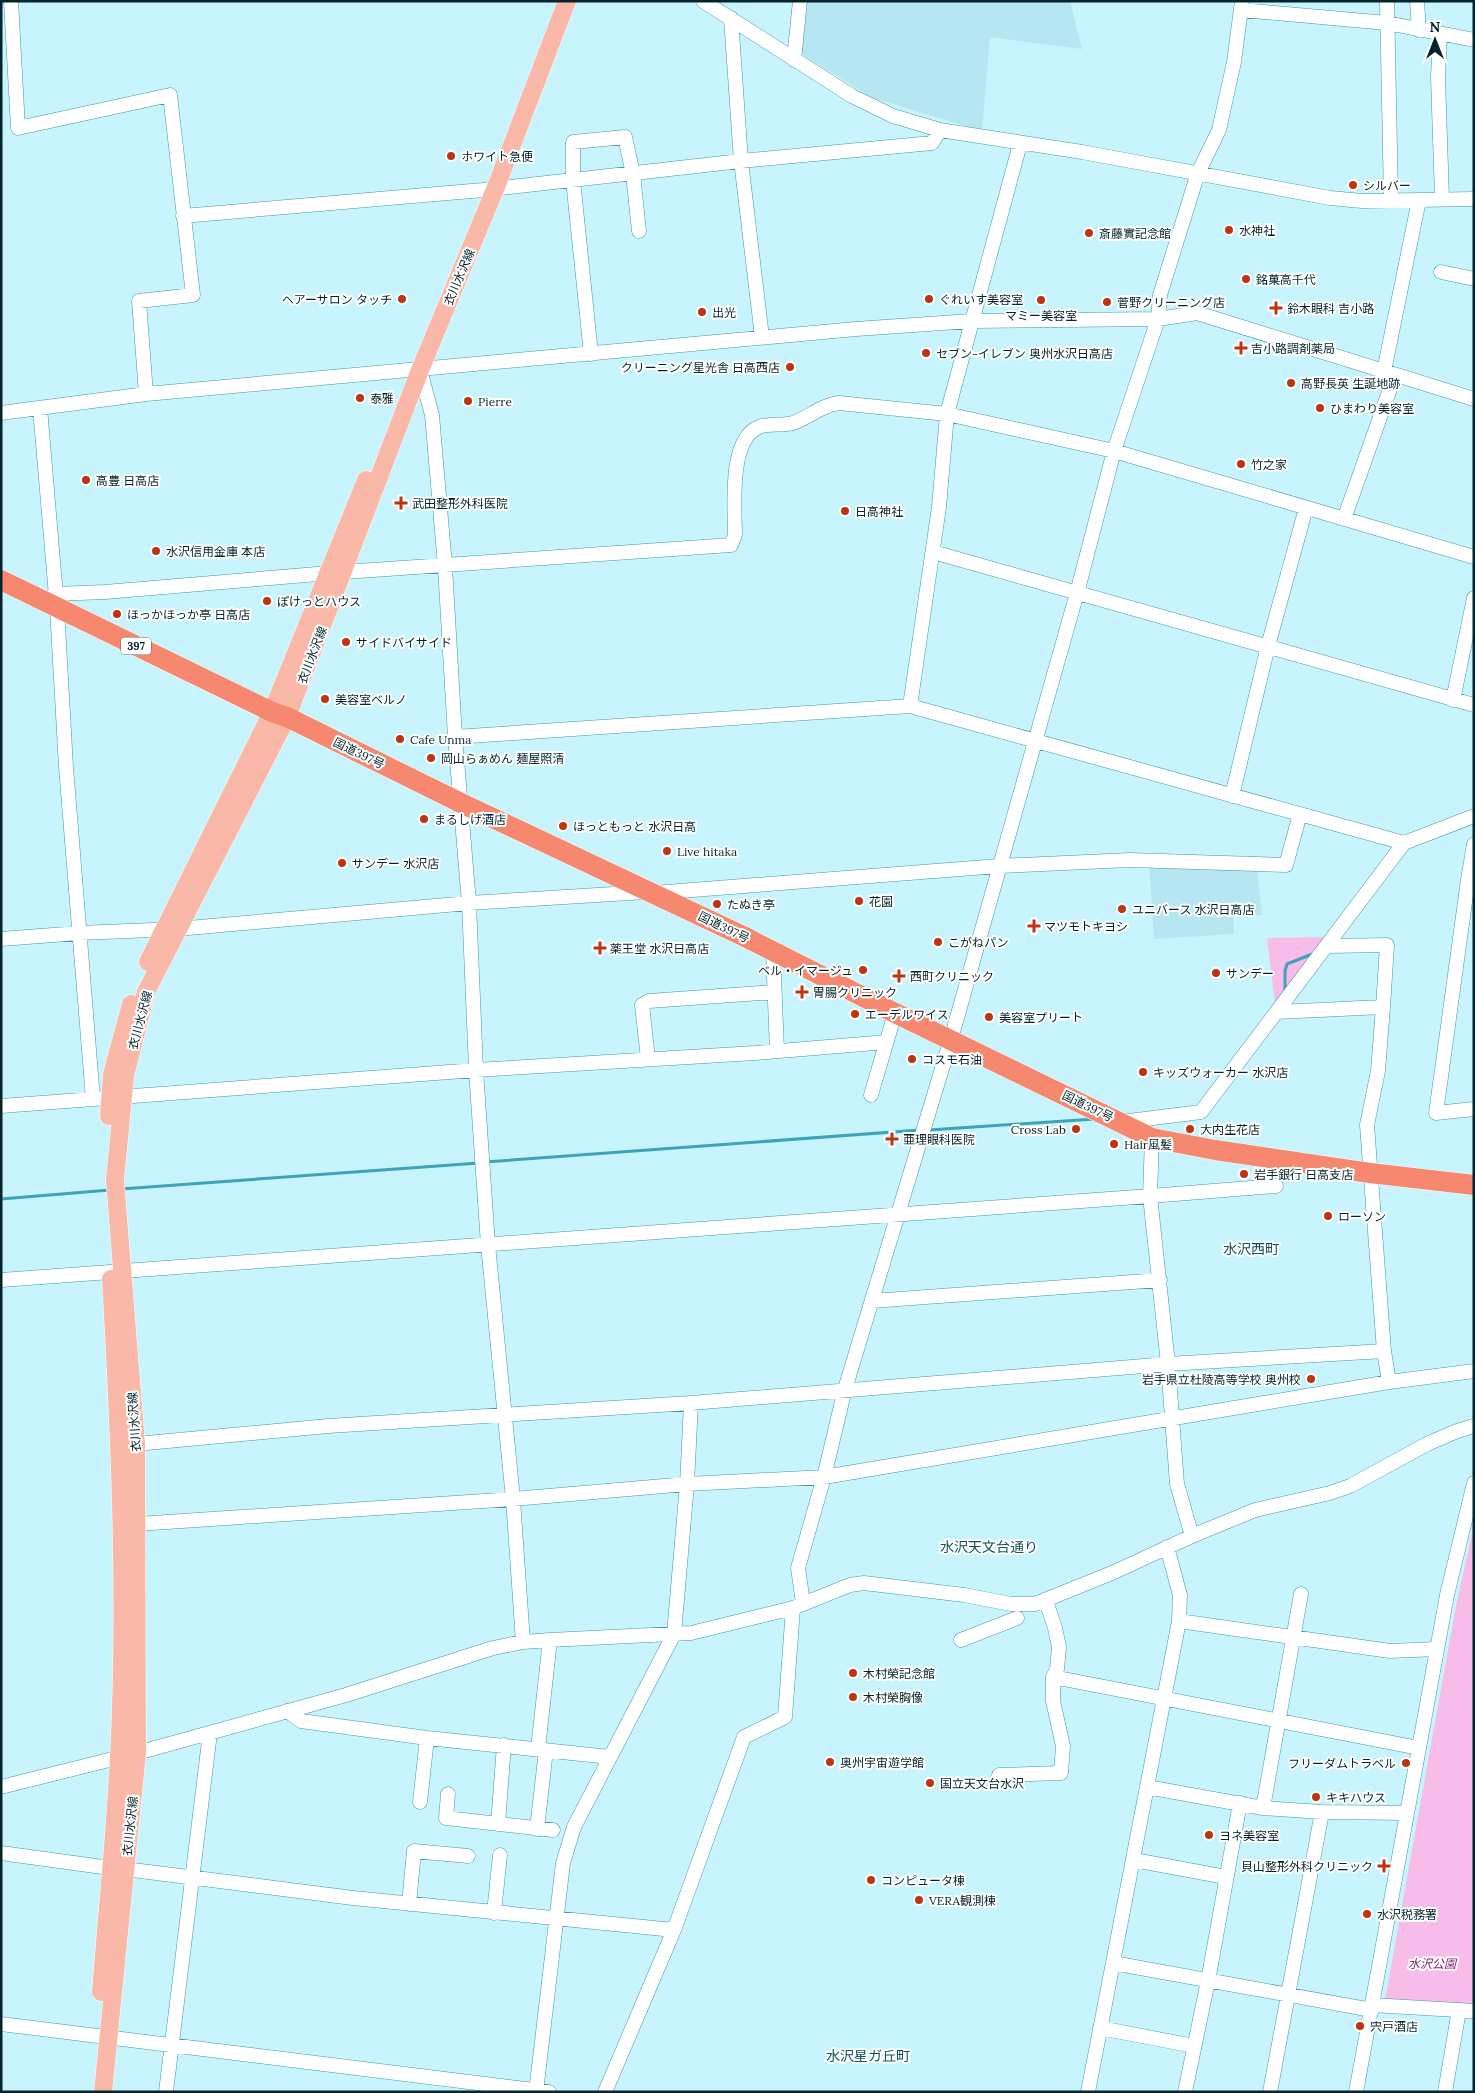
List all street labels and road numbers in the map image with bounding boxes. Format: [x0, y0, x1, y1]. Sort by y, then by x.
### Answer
street label: 衣川水沢線 [440, 246, 478, 308]
street label: 衣川水沢線 [294, 624, 330, 686]
road number: 397 [121, 637, 151, 654]
street label: 国道397号 [331, 734, 387, 772]
street label: 国道397号 [696, 908, 752, 946]
street label: 衣川水沢線 [125, 989, 155, 1051]
street label: 国道397号 [1060, 1087, 1116, 1125]
street label: 衣川水沢線 [124, 1392, 144, 1452]
street label: 衣川水沢線 [119, 1795, 141, 1857]

